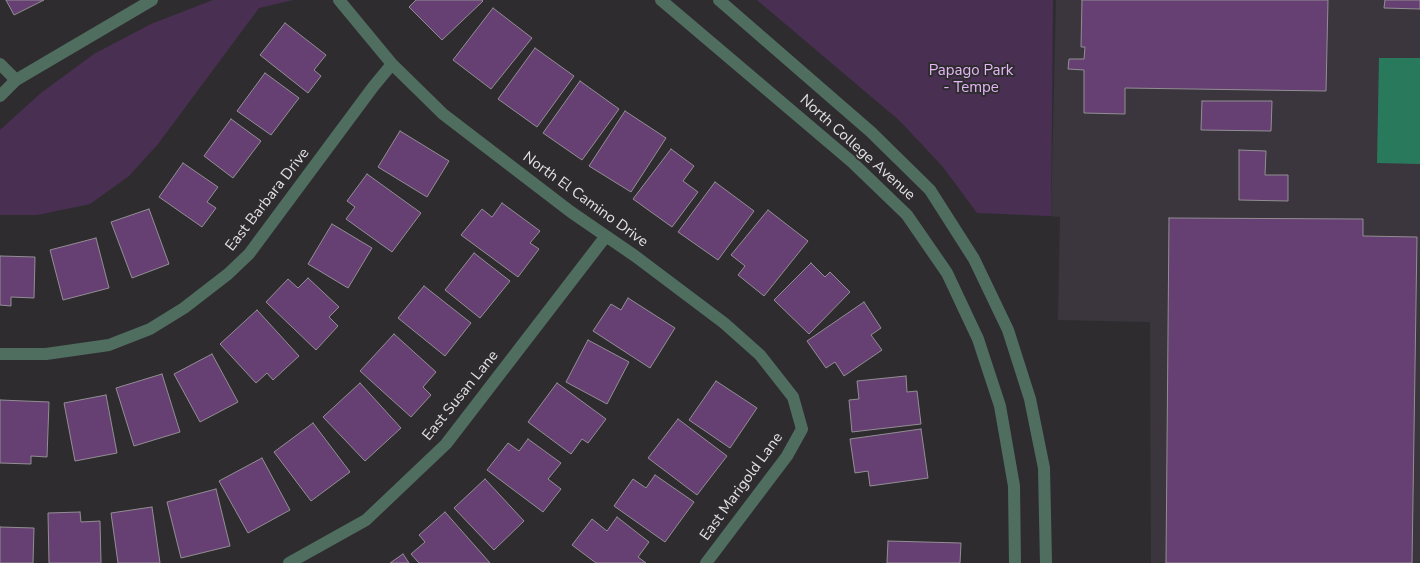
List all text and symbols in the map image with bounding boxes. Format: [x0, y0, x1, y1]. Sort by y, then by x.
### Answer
park label: Papago Park - Tempe [929, 62, 1013, 97]
street label: North College Avenue [796, 91, 918, 205]
street label: East Barbara Drive [222, 145, 314, 255]
street label: North El Camino Drive [519, 149, 651, 251]
street label: East Susan Lane [419, 347, 503, 445]
street label: East Marigold Lane [697, 429, 787, 545]

